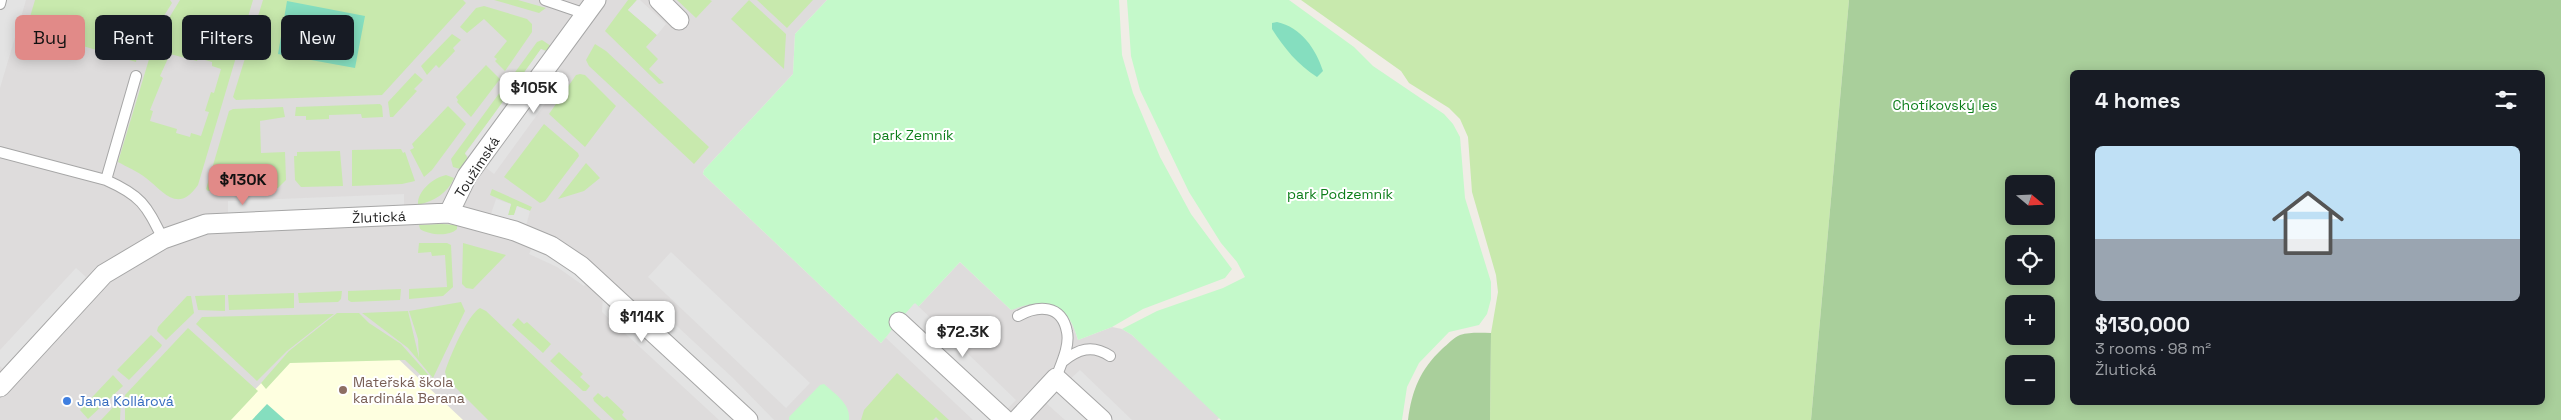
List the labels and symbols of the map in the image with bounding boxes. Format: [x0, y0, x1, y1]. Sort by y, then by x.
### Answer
pin: $105K [499, 72, 569, 114]
park label: Chotíkovský les [1893, 96, 1997, 114]
park label: park Zemník [872, 126, 954, 144]
street label: Toužimská [450, 133, 504, 201]
pin: $130K [208, 164, 278, 206]
north arrow [2005, 175, 2055, 225]
park label: park Podzemník [1287, 185, 1394, 203]
street label: Žlutická [352, 207, 406, 227]
pin: $114K [607, 300, 677, 343]
pin: $72.3K [922, 316, 1004, 358]
place label: Mateřská škola kardinála Berana [353, 373, 465, 407]
marker: Mateřská škola kardinála Berana [337, 384, 349, 396]
place label: Jana Kollárová [77, 392, 174, 410]
marker: Jana Kollárová [61, 395, 73, 407]

